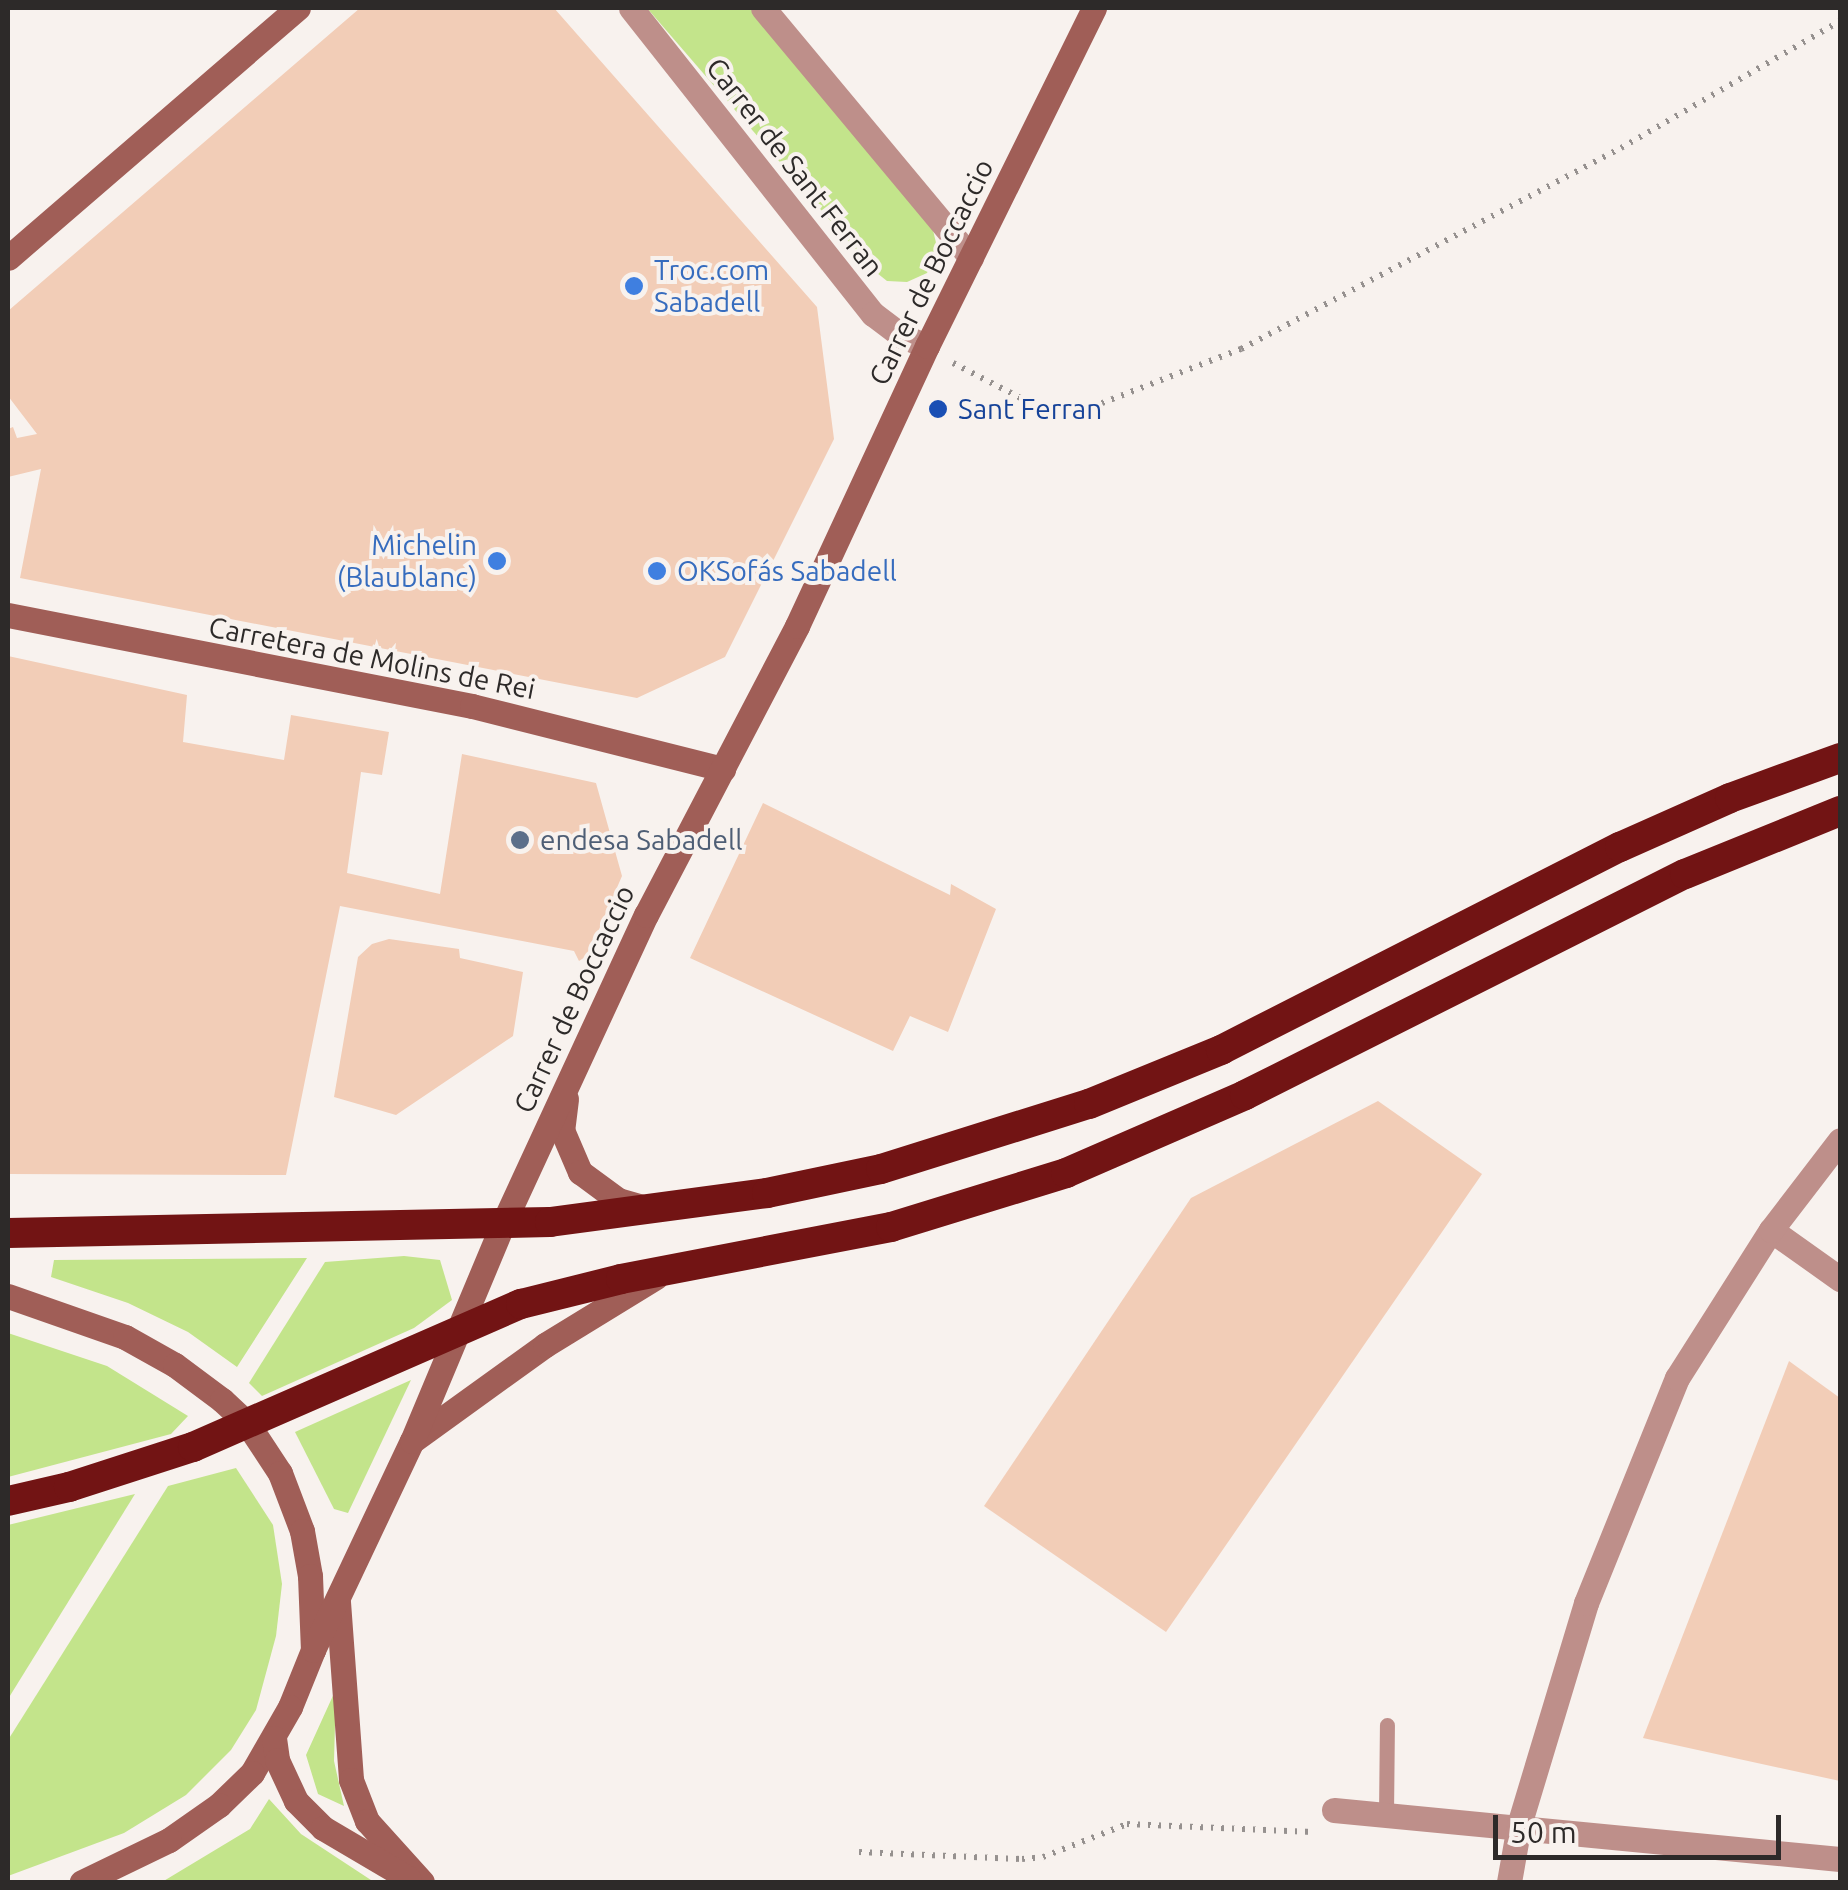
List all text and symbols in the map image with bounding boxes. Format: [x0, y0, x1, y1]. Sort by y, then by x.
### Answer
street label: Carrer de Sant Ferran [699, 51, 891, 283]
street label: Carrer de Boccaccio [862, 154, 1000, 390]
place label: Troc.com Sabadell [654, 253, 769, 319]
marker: Troc.com Sabadell [623, 275, 645, 297]
place label: Sant Ferran [958, 392, 1102, 426]
marker: Sant Ferran [927, 398, 949, 420]
place label: Michelin (Blaublanc) [337, 528, 477, 594]
marker: Michelin (Blaublanc) [486, 550, 508, 572]
place label: OKSofás Sabadell [677, 554, 897, 588]
marker: OKSofás Sabadell [646, 560, 668, 582]
street label: Carretera de Molins de Rei [206, 610, 538, 706]
place label: endesa Sabadell [540, 823, 743, 857]
marker: endesa Sabadell [509, 829, 531, 851]
street label: Carrer de Boccaccio [507, 880, 641, 1118]
scale bar [1498, 1795, 1786, 1857]
text: 50 m [1510, 1815, 1577, 1849]

